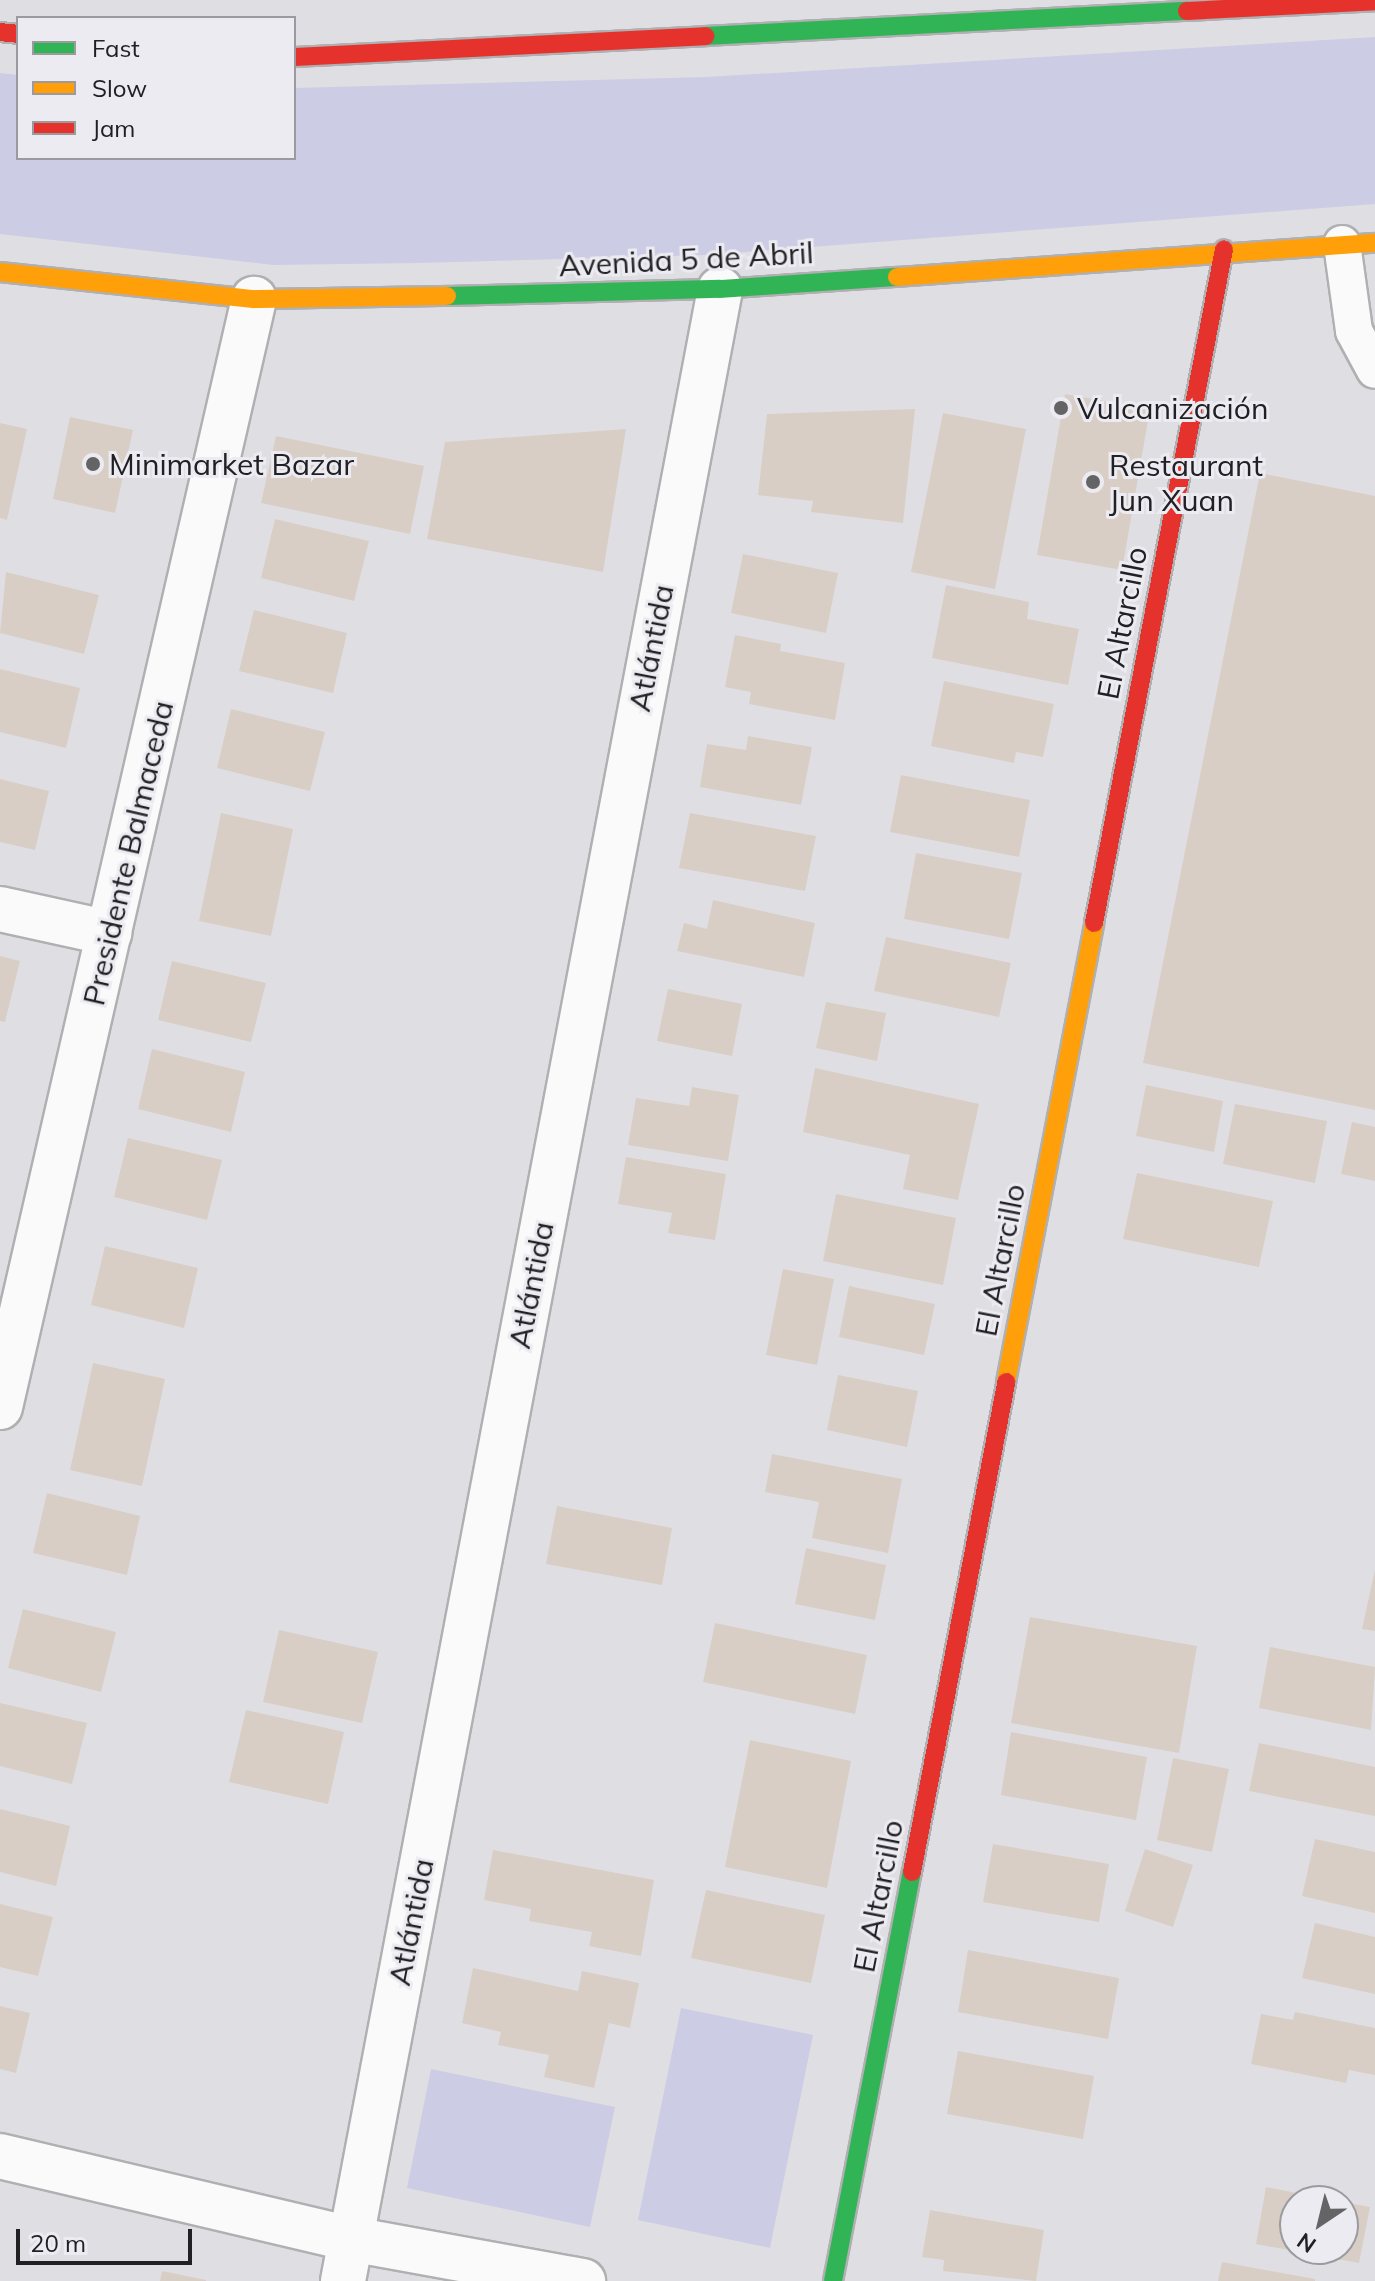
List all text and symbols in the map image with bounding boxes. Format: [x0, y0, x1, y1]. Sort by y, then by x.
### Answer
legend [16, 16, 296, 160]
text: Fast [92, 33, 140, 63]
text: Slow [92, 73, 147, 103]
text: Jam [92, 113, 135, 143]
street label: Avenida 5 de Abril [558, 234, 814, 284]
place label: Vulcanización [1077, 390, 1268, 426]
marker: Vulcanización [1052, 399, 1070, 417]
place label: Minimarket Bazar [109, 446, 354, 482]
place label: Restaurant Jun Xuan [1109, 447, 1263, 518]
marker: Minimarket Bazar [84, 455, 102, 473]
marker: Restaurant Jun Xuan [1084, 473, 1102, 491]
street label: El Altarcillo [1090, 544, 1154, 702]
street label: Atlántida [621, 581, 681, 715]
street label: Presidente Balmaceda [75, 697, 181, 1009]
street label: El Altarcillo [968, 1181, 1032, 1339]
street label: Atlántida [501, 1218, 561, 1352]
street label: El Altarcillo [846, 1817, 910, 1975]
street label: Atlántida [381, 1855, 441, 1989]
north arrow [1279, 2185, 1359, 2265]
scale bar [20, 2213, 196, 2263]
text: N [1292, 2227, 1321, 2259]
text: 20 m [30, 2228, 86, 2258]

